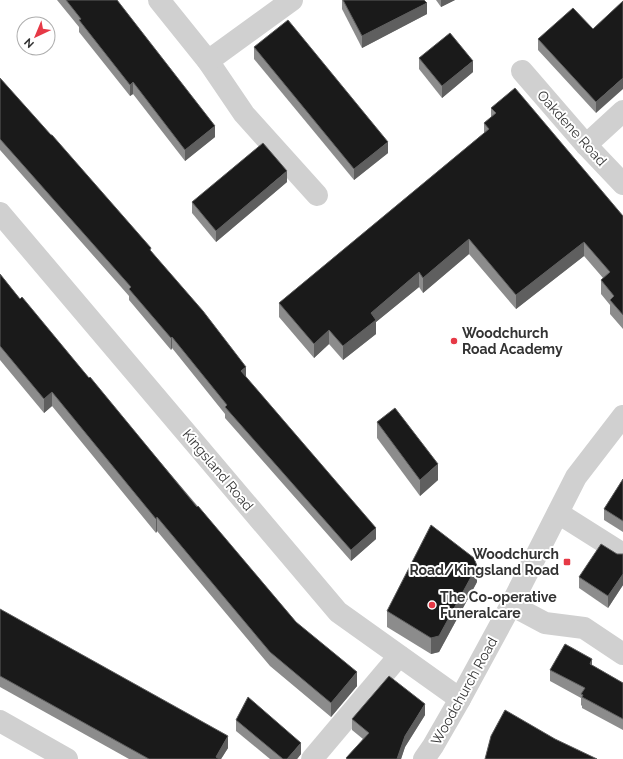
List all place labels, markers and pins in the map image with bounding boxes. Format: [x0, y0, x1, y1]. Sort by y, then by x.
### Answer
place label: Woodchurch Road Academy [462, 325, 563, 357]
marker: Woodchurch Road Academy [449, 336, 459, 346]
place label: Woodchurch Road/Kingsland Road [410, 546, 559, 578]
marker: Woodchurch Road/Kingsland Road [562, 557, 572, 567]
place label: The Co-operative Funeralcare [440, 589, 557, 621]
marker: The Co-operative Funeralcare [427, 600, 437, 610]

